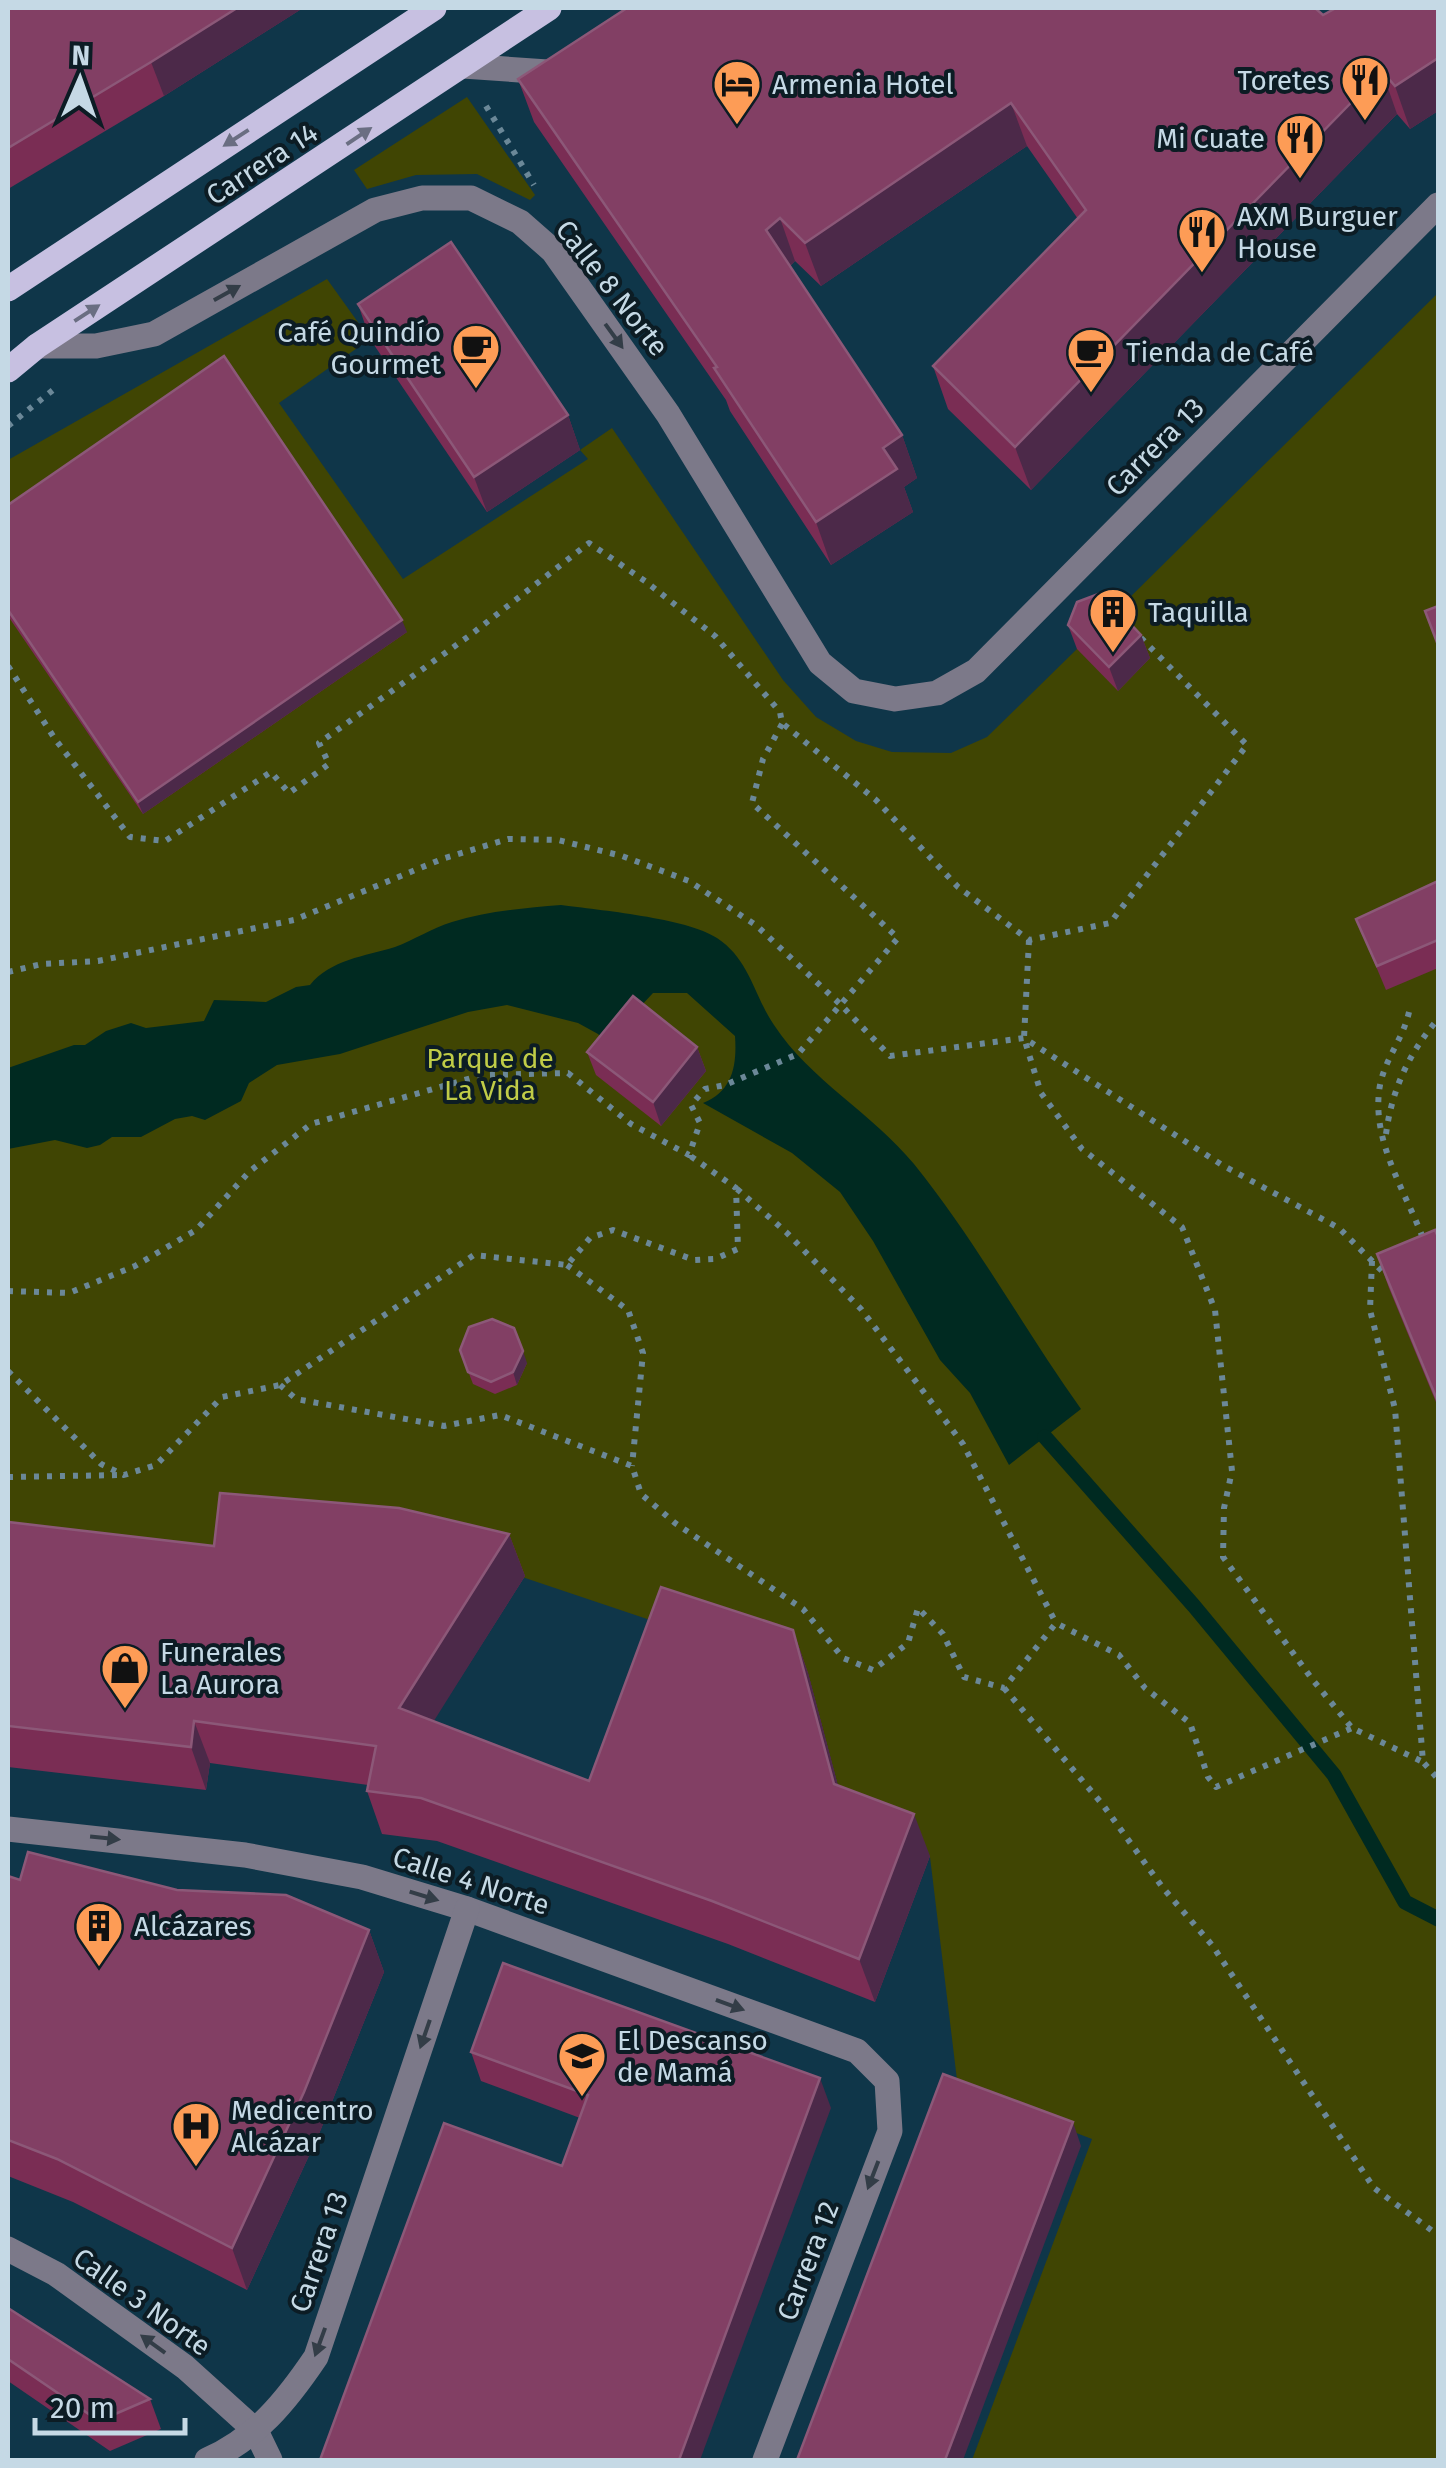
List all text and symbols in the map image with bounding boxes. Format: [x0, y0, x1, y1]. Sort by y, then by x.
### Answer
north arrow [30, 30, 130, 130]
text: N [71, 39, 91, 72]
restaurant icon: Toretes [1339, 54, 1391, 122]
hotel icon: Armenia Hotel [711, 58, 763, 126]
place label: Toretes [1237, 64, 1330, 97]
place label: Armenia Hotel [772, 68, 954, 101]
restaurant icon: Mi Cuate [1274, 112, 1326, 180]
street label: Carrera 14 [200, 116, 324, 212]
place label: Mi Cuate [1156, 122, 1265, 155]
one-way arrow [346, 127, 373, 145]
one-way arrow [222, 128, 249, 147]
place label: AXM Burguer House [1237, 200, 1398, 265]
restaurant icon: AXM Burguer House [1176, 206, 1228, 274]
street label: Calle 8 Norte [549, 213, 675, 363]
one-way arrow [213, 285, 242, 302]
one-way arrow [73, 305, 101, 323]
place label: Café Quindío Gourmet [277, 316, 442, 381]
cafe icon: Café Quindío Gourmet [450, 322, 502, 390]
one-way arrow [603, 323, 623, 349]
cafe icon: Tienda de Café [1065, 326, 1117, 394]
place label: Tienda de Café [1126, 336, 1314, 369]
street label: Carrera 13 [1099, 391, 1211, 503]
building icon: Taquilla [1087, 586, 1139, 654]
place label: Taquilla [1148, 596, 1249, 629]
park label: Parque de La Vida [426, 1042, 554, 1107]
place label: Funerales La Aurora [160, 1636, 282, 1701]
shop icon: Funerales La Aurora [99, 1642, 151, 1710]
one-way arrow [89, 1830, 121, 1846]
street label: Calle 4 Norte [388, 1840, 554, 1922]
one-way arrow [409, 1889, 440, 1904]
building icon: Alcázares [73, 1900, 125, 1968]
place label: Alcázares [134, 1910, 252, 1943]
one-way arrow [715, 1998, 745, 2013]
one-way arrow [416, 2020, 431, 2050]
place label: El Descanso de Mamá [617, 2024, 768, 2089]
school or university icon: El Descanso de Mamá [556, 2030, 608, 2098]
place label: Medicentro Alcázar [231, 2094, 374, 2159]
hospital icon: Medicentro Alcázar [170, 2100, 222, 2168]
one-way arrow [865, 2160, 880, 2190]
street label: Carrera 13 [283, 2187, 355, 2317]
street label: Carrera 12 [770, 2197, 846, 2325]
street label: Calle 3 Norte [67, 2241, 217, 2363]
one-way arrow [312, 2327, 327, 2357]
one-way arrow [140, 2335, 166, 2354]
scale bar [35, 2373, 185, 2435]
text: 20 m [50, 2390, 115, 2426]

